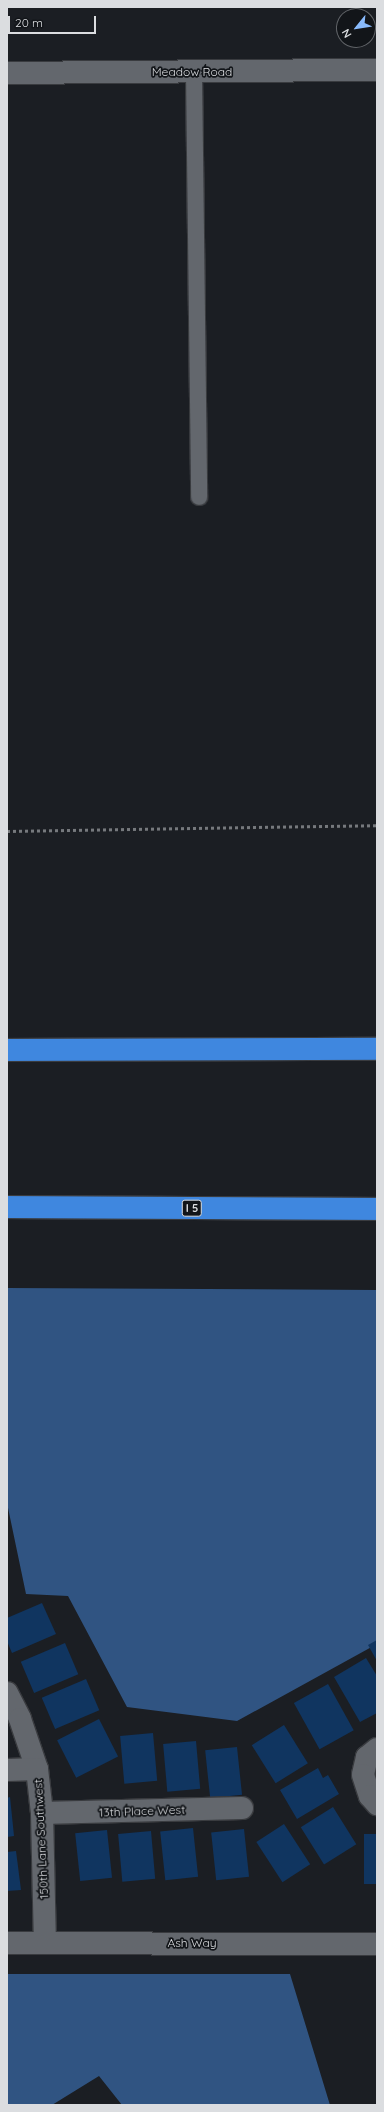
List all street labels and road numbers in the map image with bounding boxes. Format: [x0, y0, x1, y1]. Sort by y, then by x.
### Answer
street label: Meadow Road [152, 65, 232, 79]
road number: I 5 [181, 1199, 203, 1217]
street label: 150th Lane Southwest [31, 1779, 51, 1899]
street label: 13th Place West [99, 1802, 185, 1820]
street label: Ash Way [167, 1936, 217, 1950]

